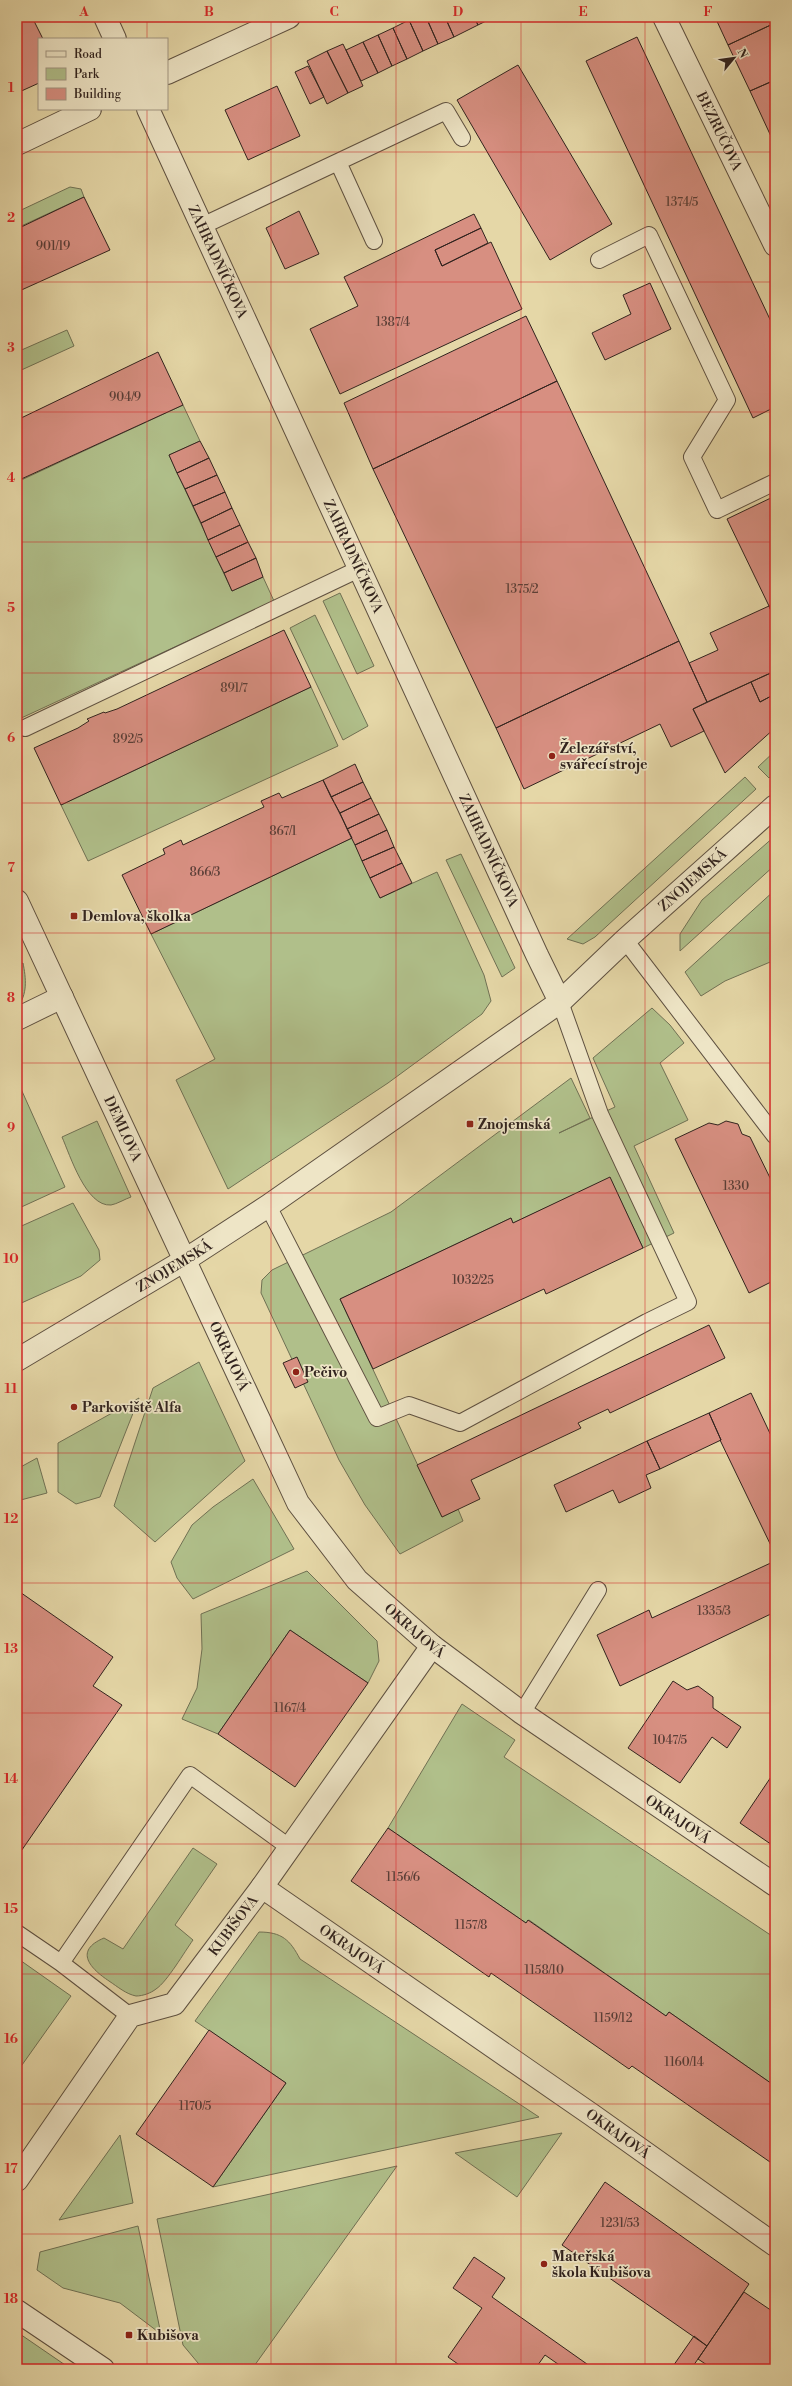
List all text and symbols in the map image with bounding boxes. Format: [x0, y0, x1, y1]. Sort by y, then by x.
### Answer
text: A [78, 4, 89, 20]
text: B [204, 4, 214, 20]
text: C [329, 4, 339, 20]
text: D [453, 4, 463, 20]
text: E [578, 4, 588, 20]
text: F [703, 4, 713, 20]
legend [38, 38, 168, 110]
north arrow [714, 38, 754, 78]
text: N [734, 46, 750, 61]
text: Road [74, 47, 102, 62]
text: Park [74, 67, 100, 82]
text: 1 [8, 80, 15, 96]
text: Building [73, 87, 122, 102]
street label: BEZRUČOVA [691, 88, 746, 174]
house number: 1374/5 [666, 195, 699, 210]
street label: ZAHRADNÍČKOVA [183, 202, 251, 322]
text: 2 [7, 210, 15, 226]
house number: 901/19 [36, 239, 70, 254]
house number: 1387/4 [376, 315, 410, 330]
text: 3 [7, 340, 15, 356]
house number: 904/9 [109, 390, 141, 405]
text: 4 [7, 470, 16, 486]
street label: ZAHRADNÍČKOVA [319, 497, 387, 616]
house number: 1375/2 [505, 582, 539, 597]
text: 5 [7, 600, 15, 616]
house number: 891/7 [220, 681, 248, 696]
text: 6 [7, 730, 15, 746]
house number: 892/5 [113, 732, 144, 747]
place label: Železářství, svářecí stroje [560, 738, 648, 774]
marker: Železářství, svářecí stroje [547, 751, 557, 761]
street label: ZAHRADNÍČKOVA [454, 791, 522, 911]
house number: 867/1 [269, 824, 298, 839]
street label: ZNOJEMSKÁ [655, 844, 731, 916]
text: 7 [7, 860, 15, 876]
house number: 866/3 [190, 865, 221, 880]
place label: Demlova, školka [82, 908, 191, 926]
marker: Demlova, školka [69, 911, 79, 921]
text: 8 [7, 990, 15, 1006]
street label: DEMLOVA [99, 1093, 145, 1165]
place label: Znojemská [478, 1116, 551, 1134]
marker: Znojemská [465, 1119, 475, 1129]
text: 9 [7, 1120, 15, 1136]
house number: 1330 [723, 1179, 749, 1194]
street label: ZNOJEMSKÁ [133, 1235, 216, 1297]
text: 10 [3, 1251, 19, 1267]
house number: 1032/25 [452, 1273, 494, 1288]
street label: OKRAJOVÁ [204, 1319, 254, 1394]
place label: Pečivo [304, 1364, 347, 1382]
marker: Pečivo [291, 1367, 301, 1377]
text: 11 [5, 1381, 18, 1397]
place label: Parkoviště Alfa [82, 1399, 182, 1417]
marker: Parkoviště Alfa [69, 1402, 79, 1412]
text: 12 [4, 1511, 18, 1527]
street label: OKRAJOVÁ [380, 1600, 450, 1663]
house number: 1335/3 [697, 1604, 731, 1619]
text: 13 [4, 1641, 18, 1657]
house number: 1167/4 [274, 1701, 306, 1716]
house number: 1047/5 [653, 1733, 688, 1748]
text: 14 [4, 1771, 18, 1787]
street label: OKRAJOVÁ [641, 1791, 715, 1848]
house number: 1156/6 [386, 1870, 420, 1885]
street label: KUBIŠOVA [205, 1892, 263, 1960]
text: 15 [4, 1901, 18, 1917]
house number: 1157/8 [455, 1918, 487, 1933]
street label: OKRAJOVÁ [315, 1921, 388, 1979]
house number: 1158/10 [524, 1963, 564, 1978]
house number: 1159/12 [593, 2011, 633, 2026]
text: 16 [4, 2031, 18, 2047]
house number: 1160/14 [664, 2055, 704, 2070]
house number: 1170/5 [179, 2099, 212, 2114]
street label: OKRAJOVÁ [582, 2105, 655, 2163]
text: 17 [4, 2161, 18, 2177]
house number: 1231/53 [600, 2216, 640, 2231]
place label: Mateřská škola Kubišova [552, 2248, 651, 2282]
marker: Mateřská škola Kubišova [539, 2259, 549, 2269]
text: 18 [4, 2291, 18, 2307]
place label: Kubišova [137, 2327, 199, 2345]
marker: Kubišova [124, 2330, 134, 2340]

